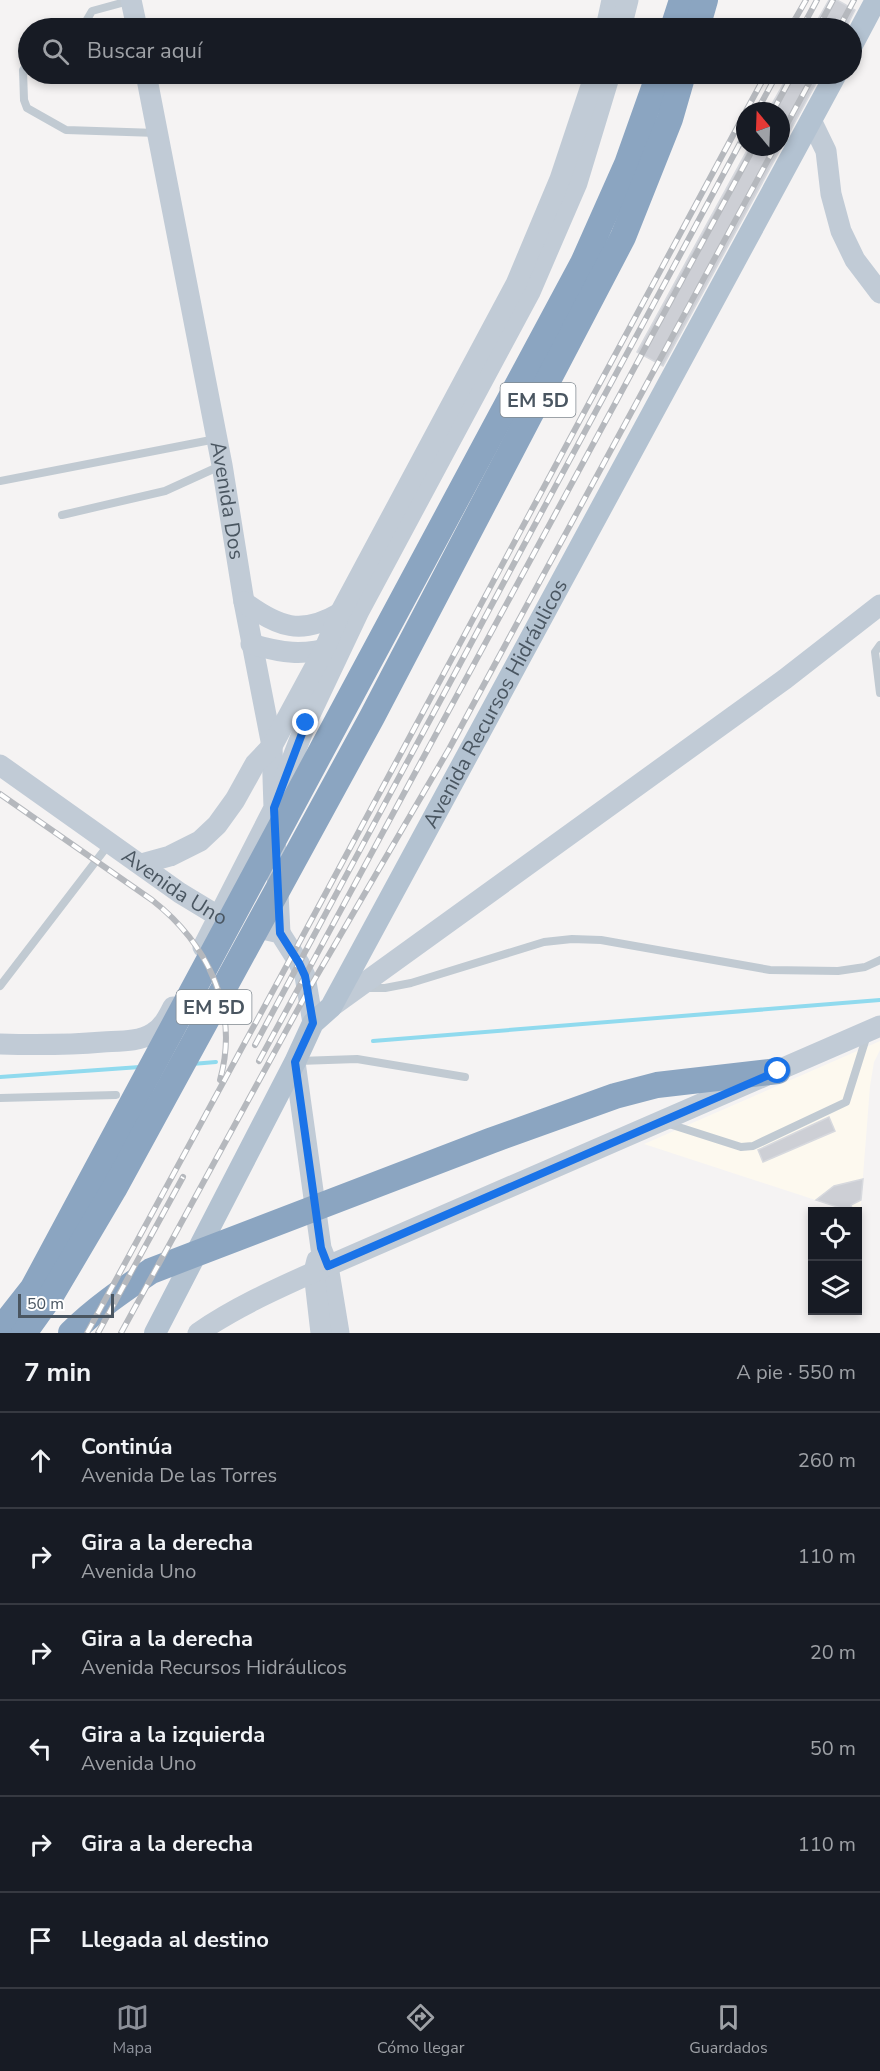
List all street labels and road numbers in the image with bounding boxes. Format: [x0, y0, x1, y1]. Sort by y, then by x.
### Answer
road number: EM 5D [500, 383, 576, 417]
street label: Avenida Dos [204, 439, 251, 562]
street label: Avenida Recursos Hidráulicos [416, 574, 574, 833]
street label: Avenida Uno [116, 842, 229, 932]
road number: EM 5D [176, 990, 252, 1024]

